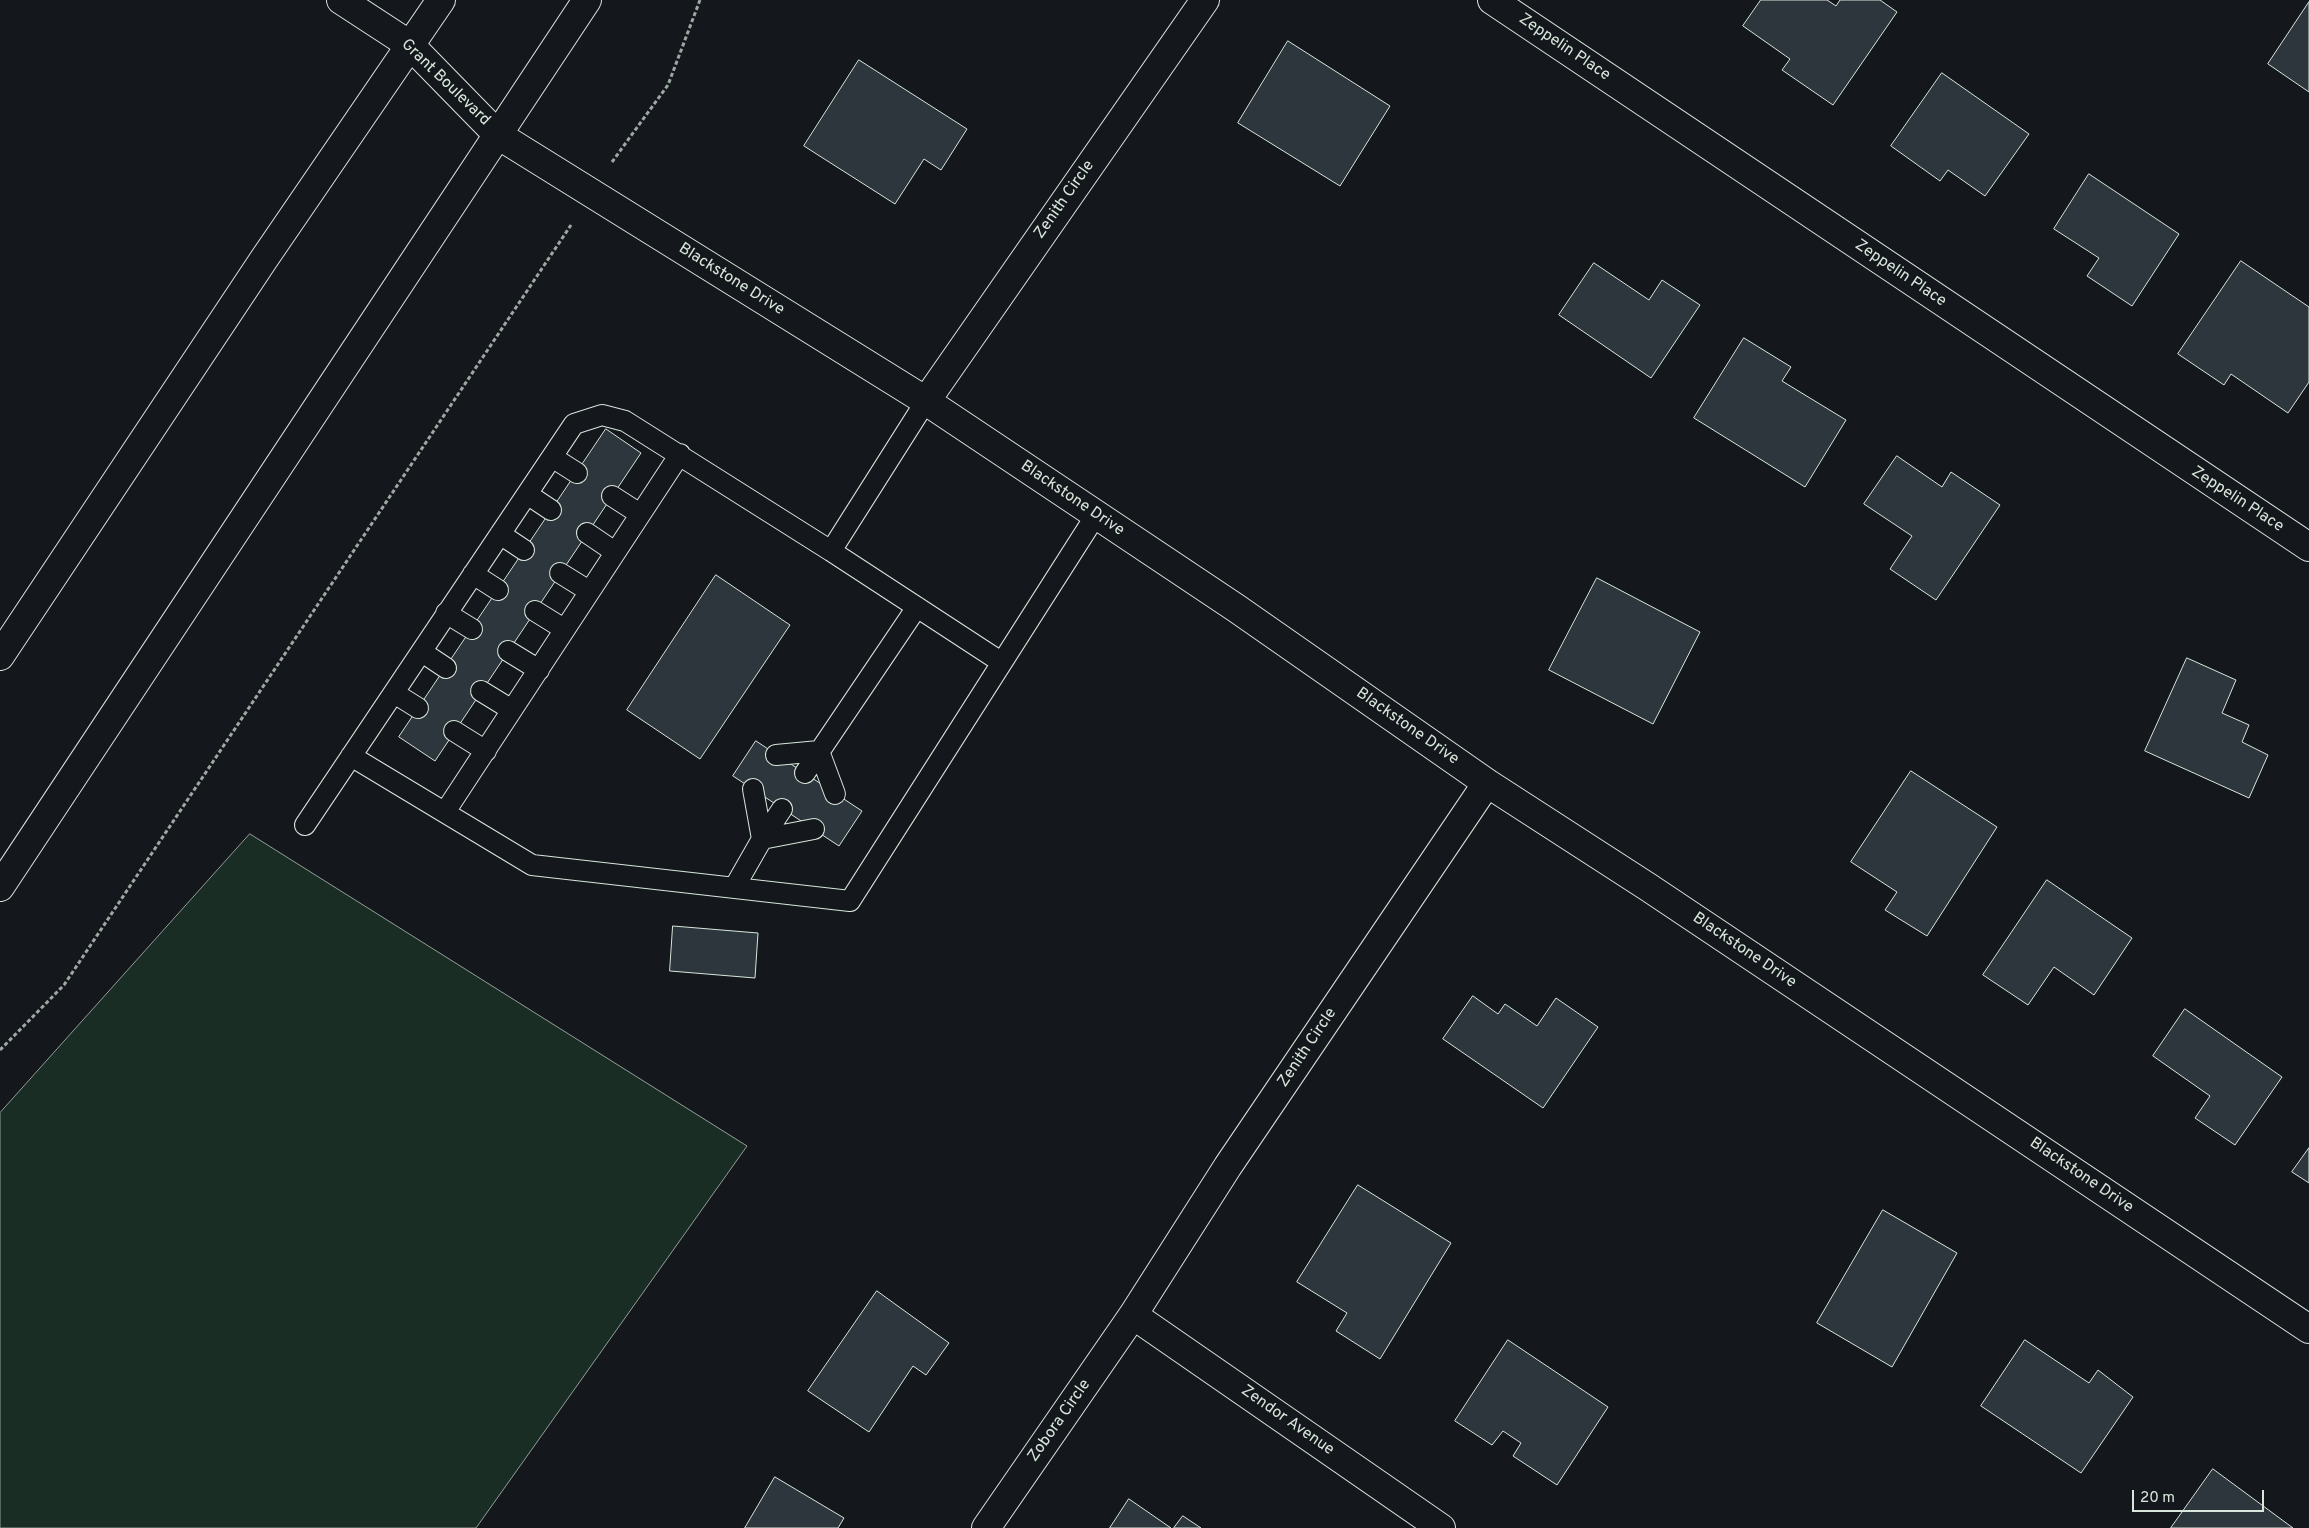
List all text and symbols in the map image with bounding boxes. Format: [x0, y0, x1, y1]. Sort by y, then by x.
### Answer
street label: Zeppelin Place [1515, 10, 1613, 86]
street label: Grant Boulevard [396, 36, 494, 130]
street label: Zenith Circle [1031, 157, 1099, 243]
street label: Zeppelin Place [1851, 236, 1949, 312]
street label: Blackstone Drive [675, 240, 787, 320]
street label: Blackstone Drive [1016, 457, 1128, 541]
street label: Zeppelin Place [2187, 463, 2287, 537]
street label: Blackstone Drive [1352, 684, 1462, 770]
street label: Blackstone Drive [1688, 909, 1800, 993]
street label: Zenith Circle [1274, 1005, 1342, 1091]
street label: Blackstone Drive [2025, 1134, 2137, 1218]
street label: Zobora Circle [1025, 1376, 1095, 1466]
street label: Zendor Avenue [1237, 1382, 1337, 1460]
scale bar [2134, 1480, 2266, 1512]
text: 20 m [2140, 1489, 2175, 1508]

